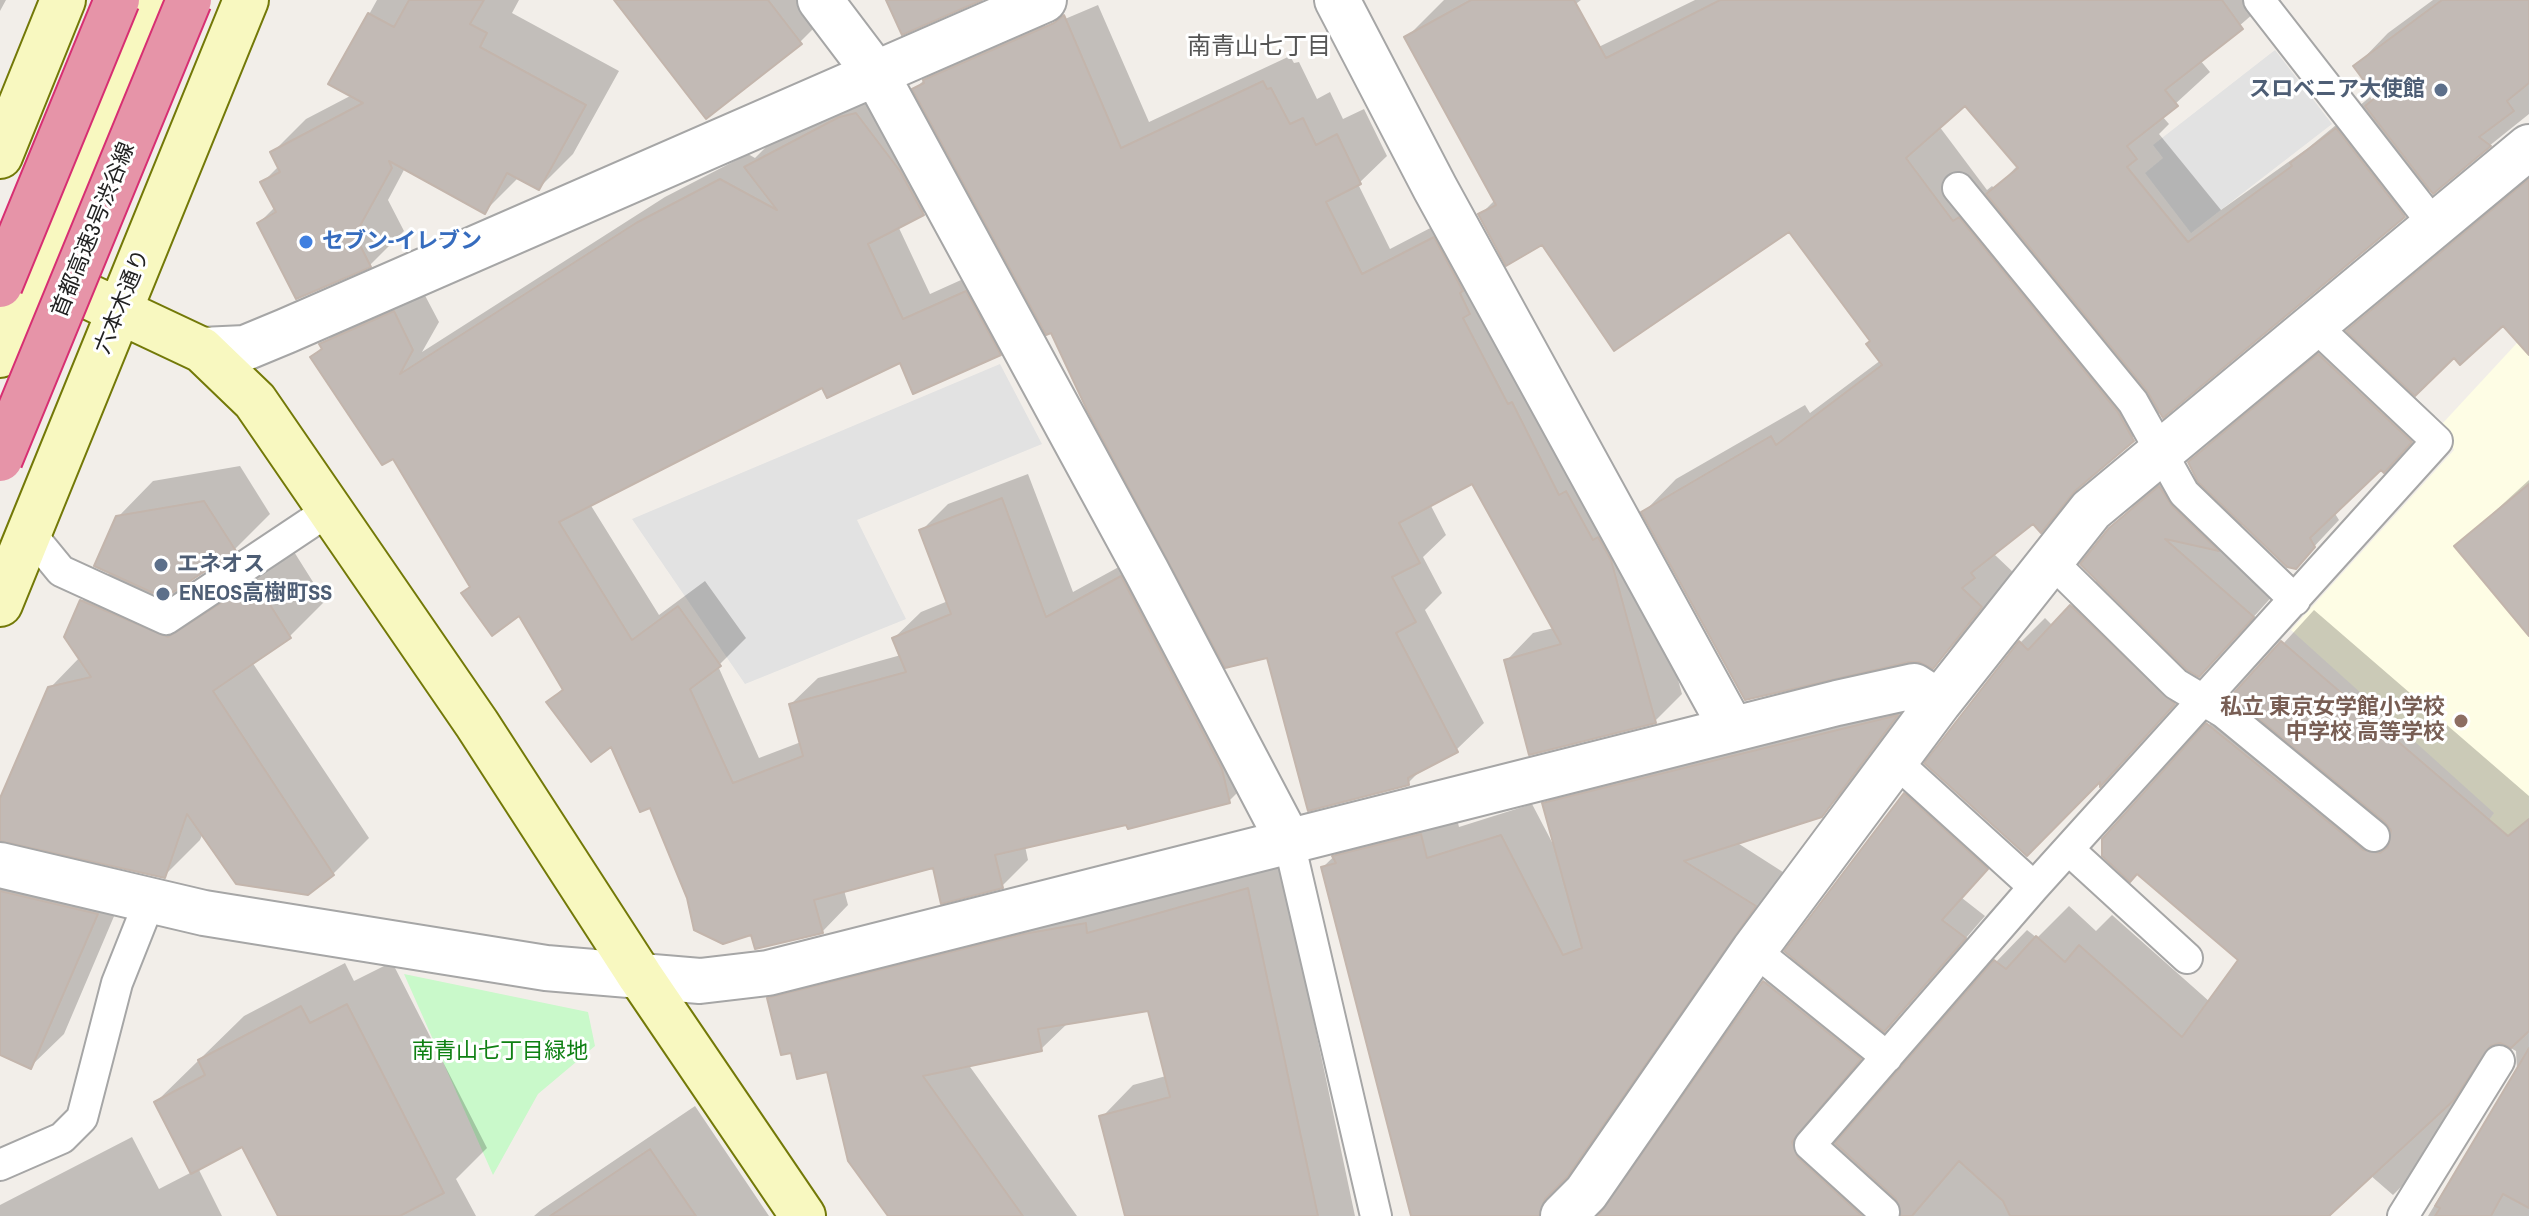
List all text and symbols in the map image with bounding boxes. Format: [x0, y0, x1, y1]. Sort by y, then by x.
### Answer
district label: 南青山七丁目 [1187, 34, 1331, 62]
place label: スロベニア大使館 [2249, 77, 2425, 103]
marker: スロベニア大使館 [2432, 81, 2450, 99]
street label: 首都高速3号渋谷線 [47, 139, 141, 321]
place label: セブン-イレブン [322, 229, 482, 255]
marker: セブン-イレブン [297, 233, 315, 251]
street label: 六本木通り [90, 246, 156, 358]
place label: エネオス [177, 552, 265, 578]
marker: エネオス [152, 556, 170, 574]
place label: ENEOS高樹町SS [179, 581, 332, 607]
marker: ENEOS高樹町SS [154, 585, 172, 603]
place label: 私立 東京女学館小学校 中学校 高等学校 [2220, 695, 2445, 746]
marker: 私立 東京女学館小学校 中学校 高等学校 [2452, 712, 2470, 730]
park label: 南青山七丁目緑地 [412, 1039, 588, 1065]

